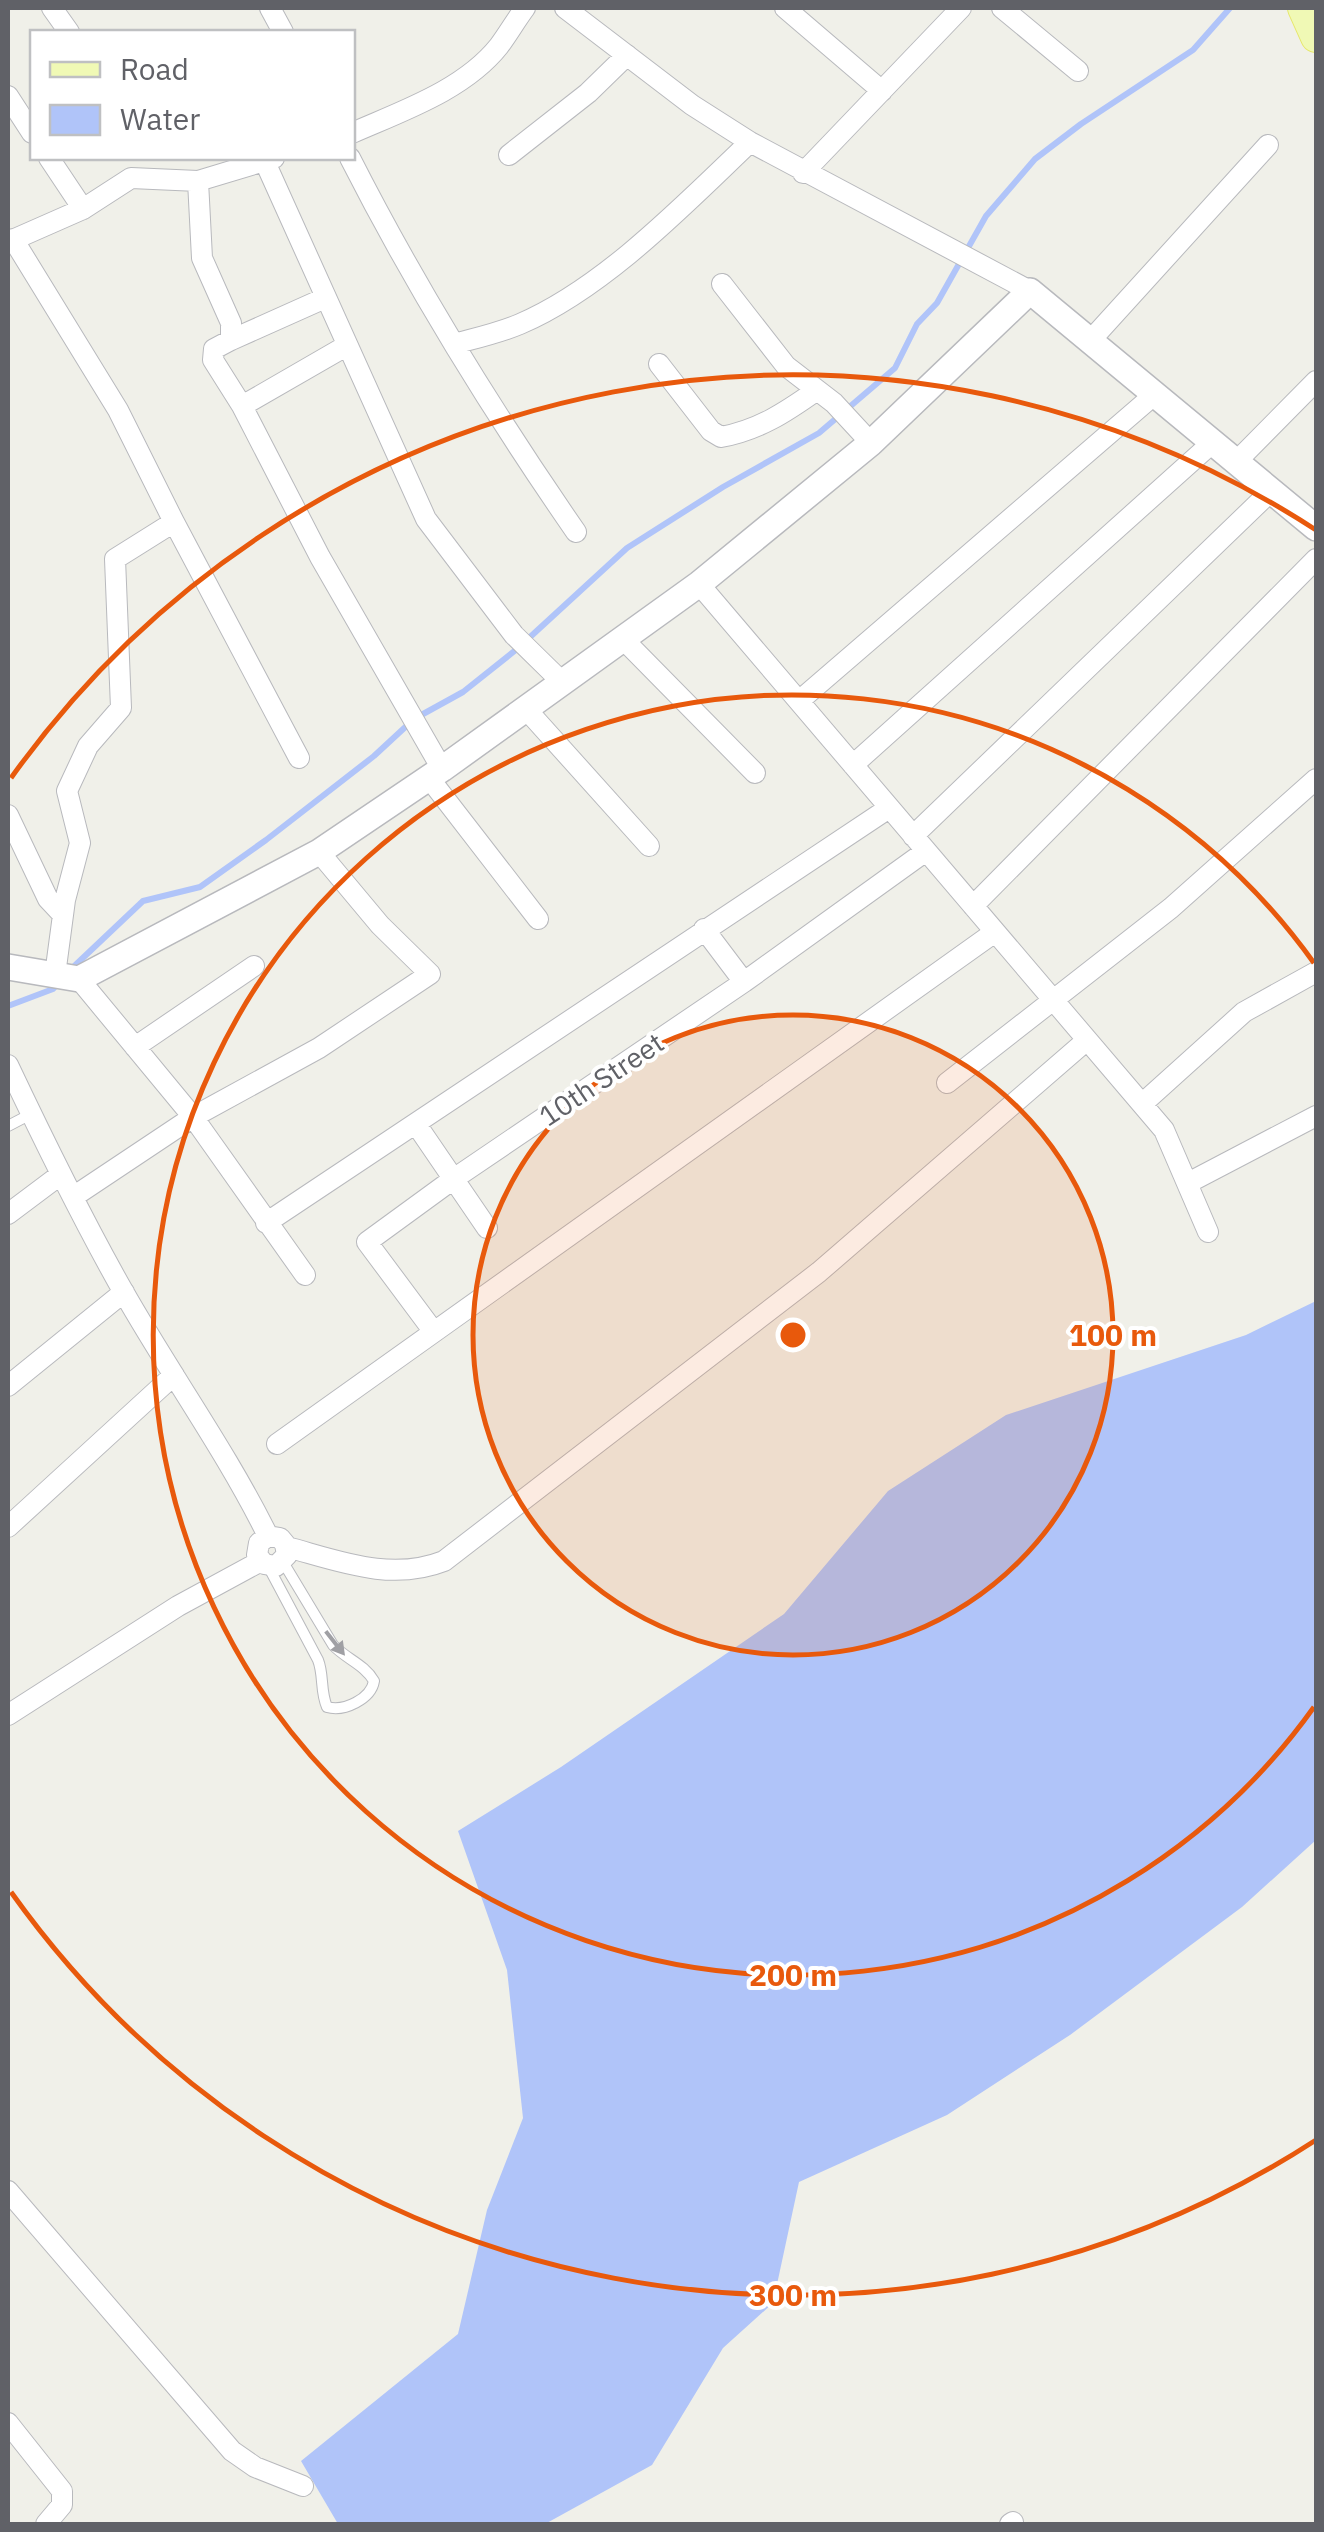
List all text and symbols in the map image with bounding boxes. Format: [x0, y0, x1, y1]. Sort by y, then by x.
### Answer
legend [30, 30, 355, 160]
text: Road [120, 49, 189, 88]
text: Water [120, 99, 200, 138]
street label: 10th Street [531, 1024, 671, 1134]
text: 100 m [1069, 1315, 1157, 1354]
centre of rings [775, 1317, 811, 1353]
one-way arrow [325, 1630, 346, 1656]
text: 200 m [749, 1955, 837, 1994]
text: 300 m [749, 2275, 837, 2314]

